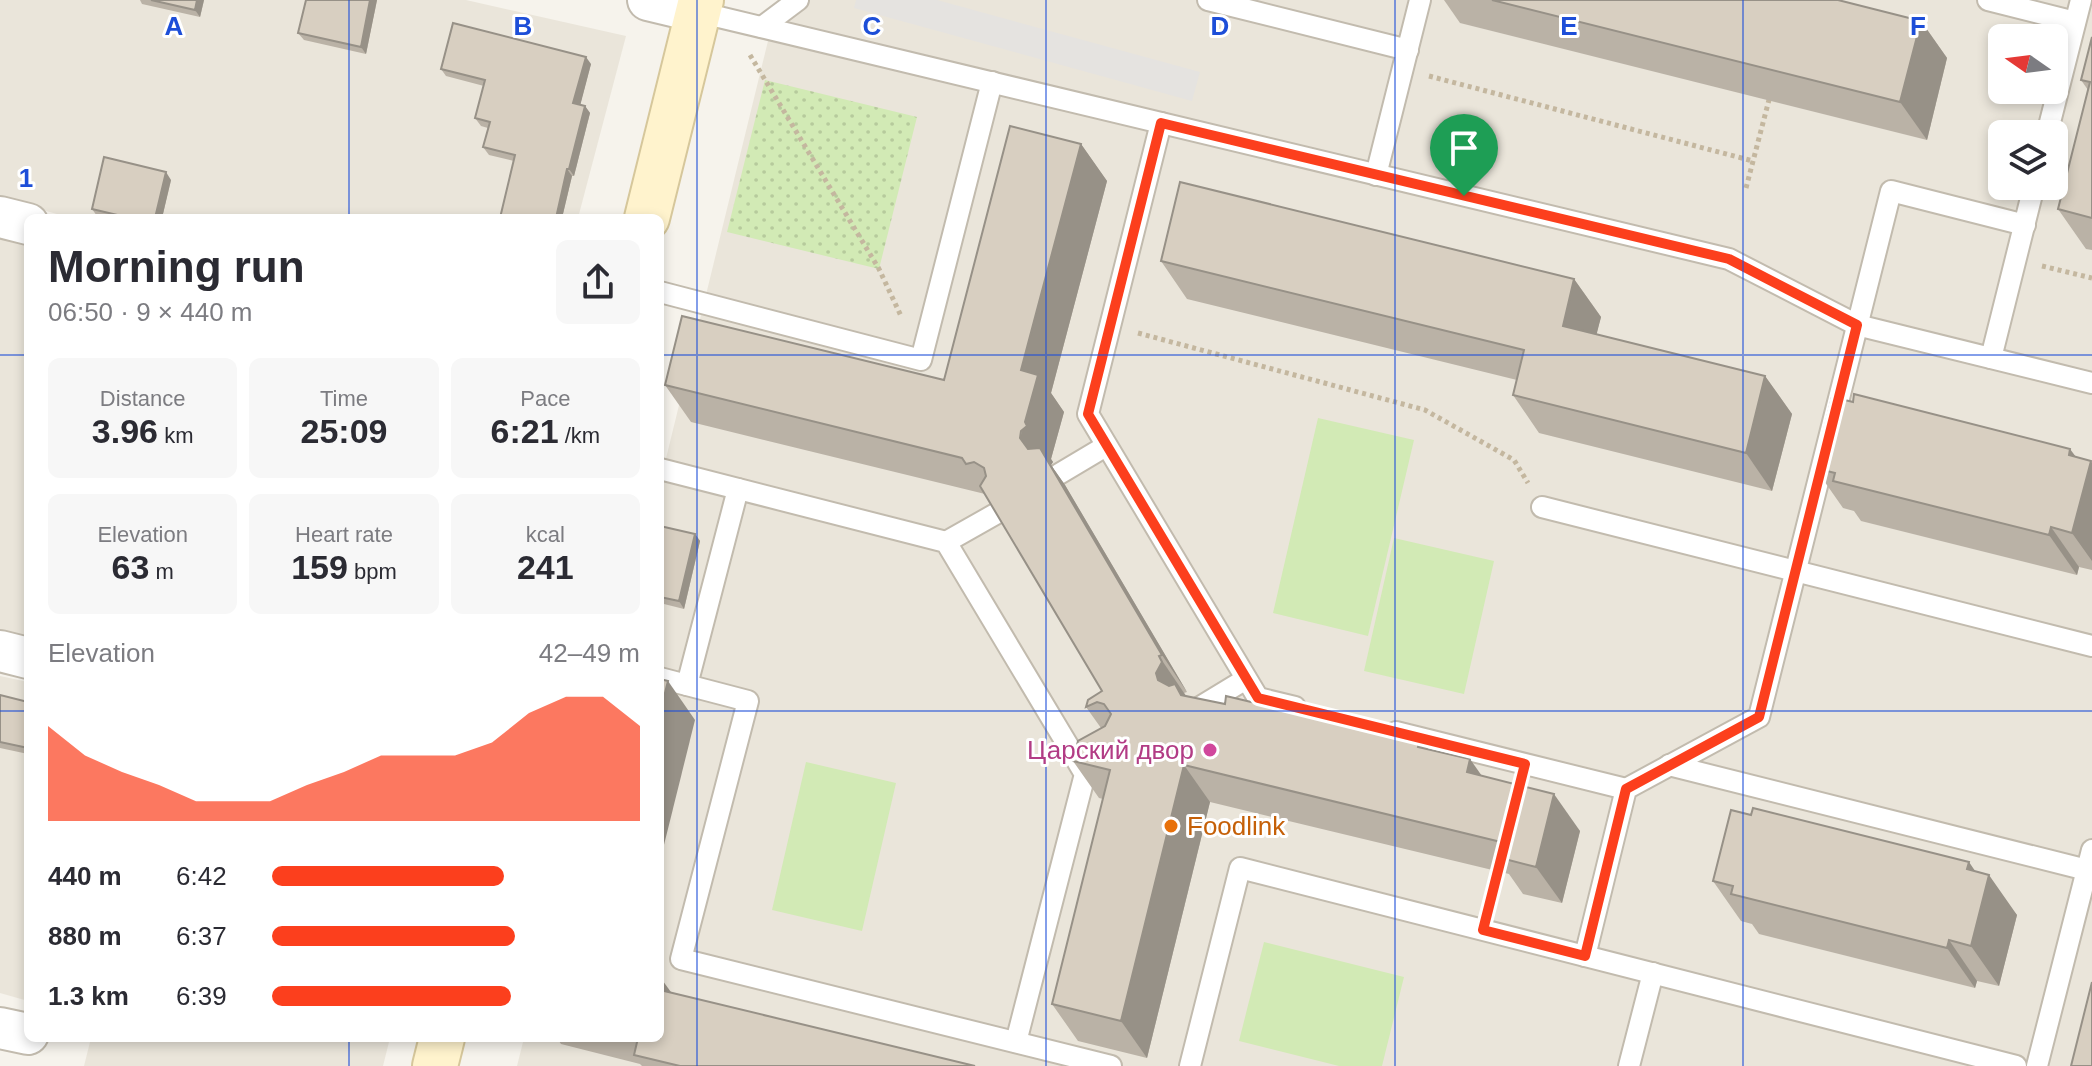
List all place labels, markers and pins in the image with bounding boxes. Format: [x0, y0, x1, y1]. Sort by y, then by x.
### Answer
pin [1430, 114, 1498, 196]
place label: Царский двор [1027, 735, 1194, 765]
marker: Царский двор [1201, 741, 1219, 759]
place label: Foodlink [1187, 811, 1286, 841]
marker: Foodlink [1162, 817, 1180, 835]

